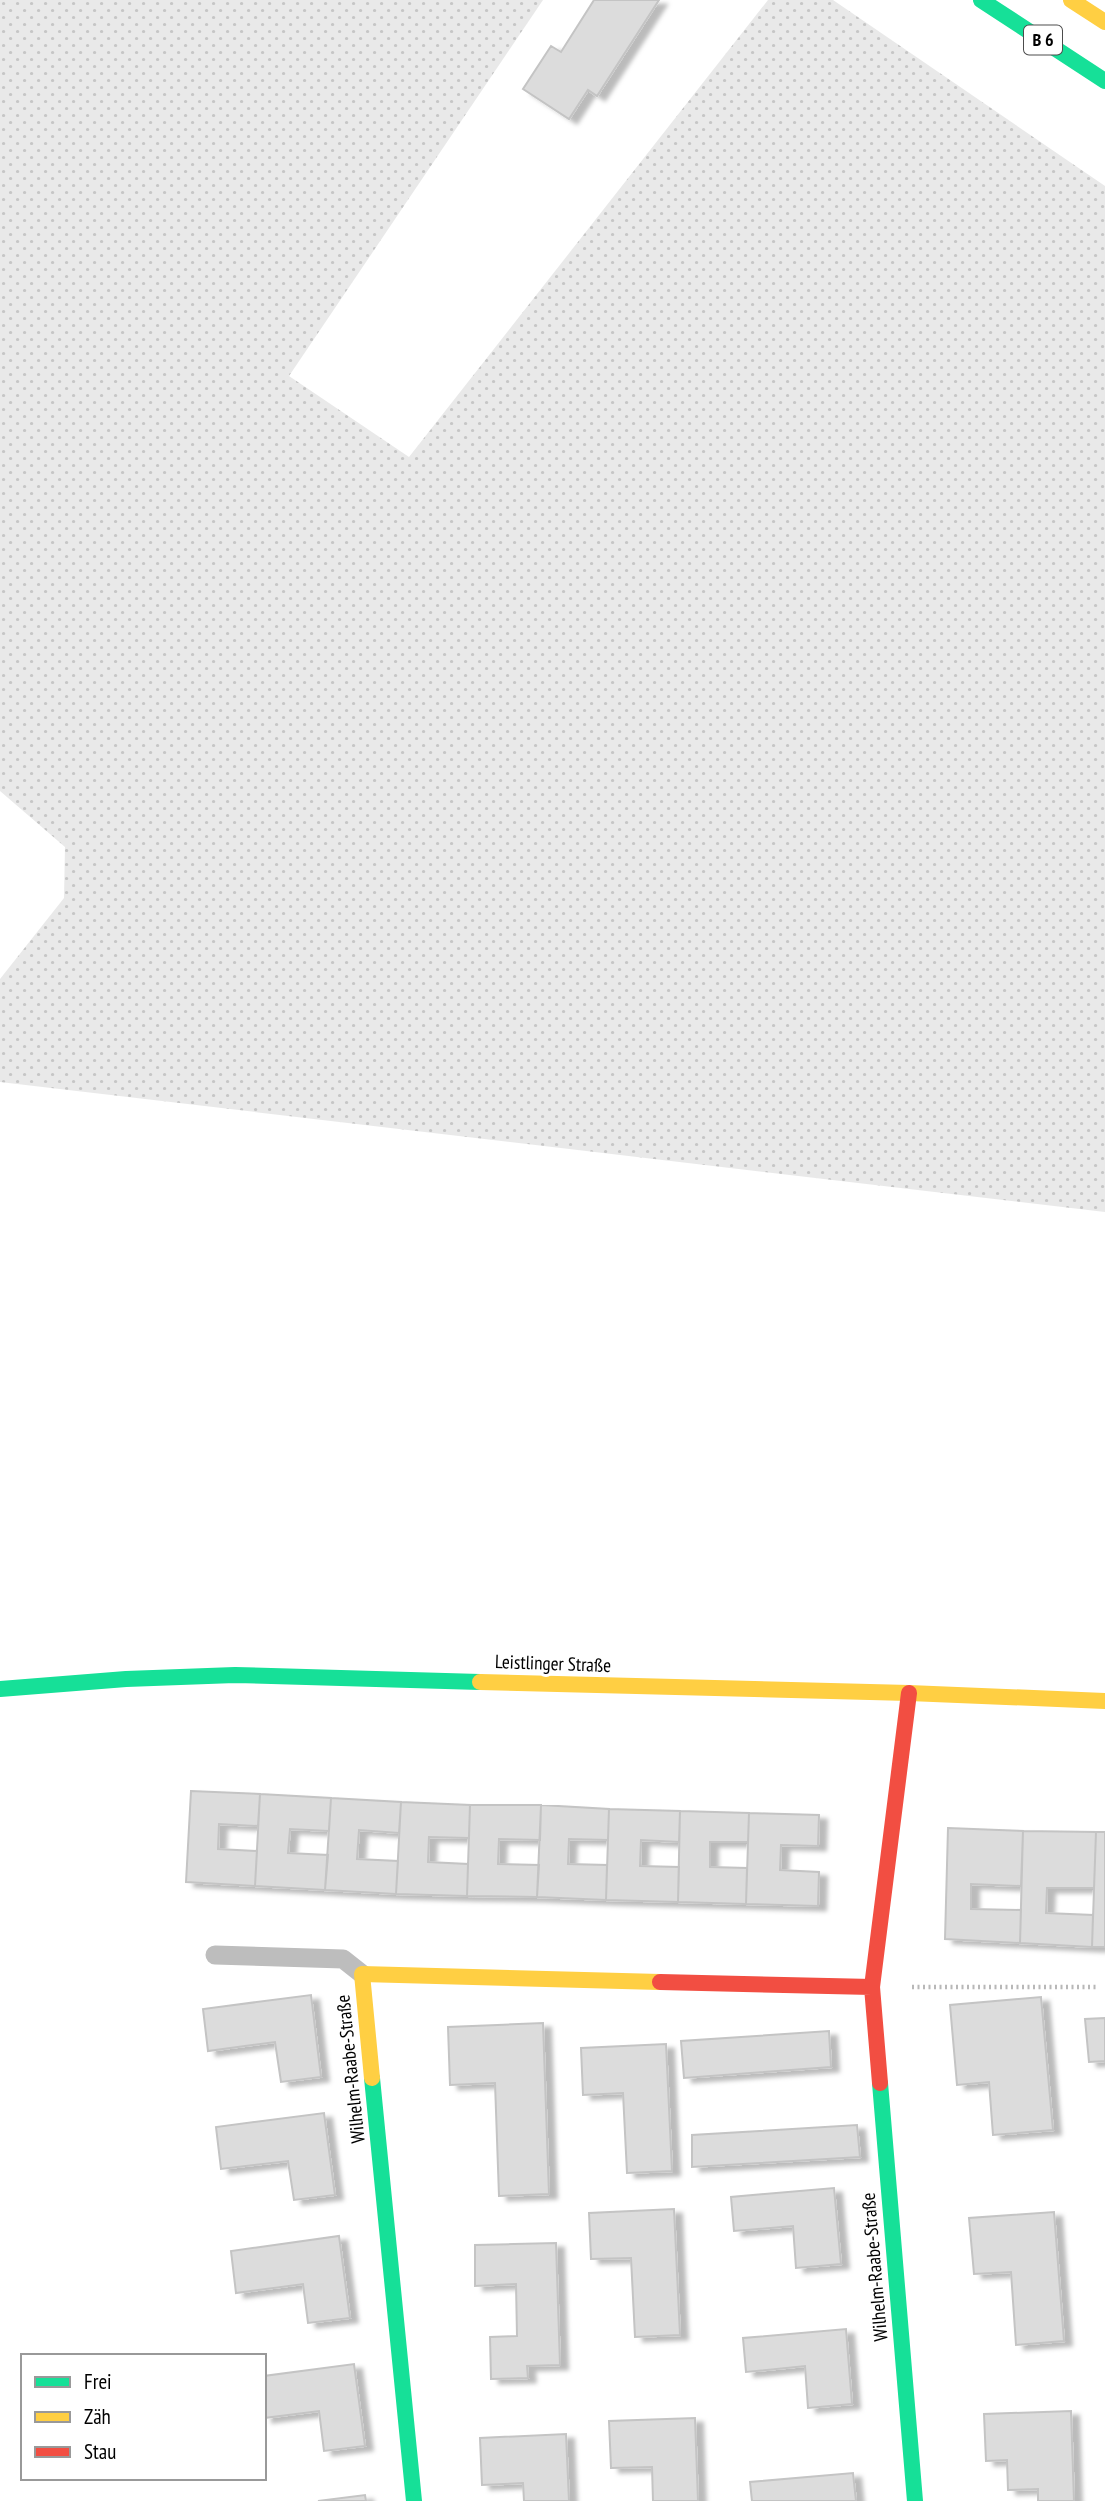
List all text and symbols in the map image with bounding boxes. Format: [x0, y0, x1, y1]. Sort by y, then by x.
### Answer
road number: B 6 [1024, 26, 1062, 55]
street label: Leistlinger Straße [495, 1649, 612, 1677]
street label: Wilhelm-Raabe-Straße [330, 1993, 370, 2144]
street label: Wilhelm-Raabe-Straße [856, 2192, 892, 2342]
legend [21, 2354, 266, 2480]
text: Frei [84, 2368, 112, 2395]
text: Zäh [84, 2403, 111, 2430]
text: Stau [84, 2438, 116, 2465]

